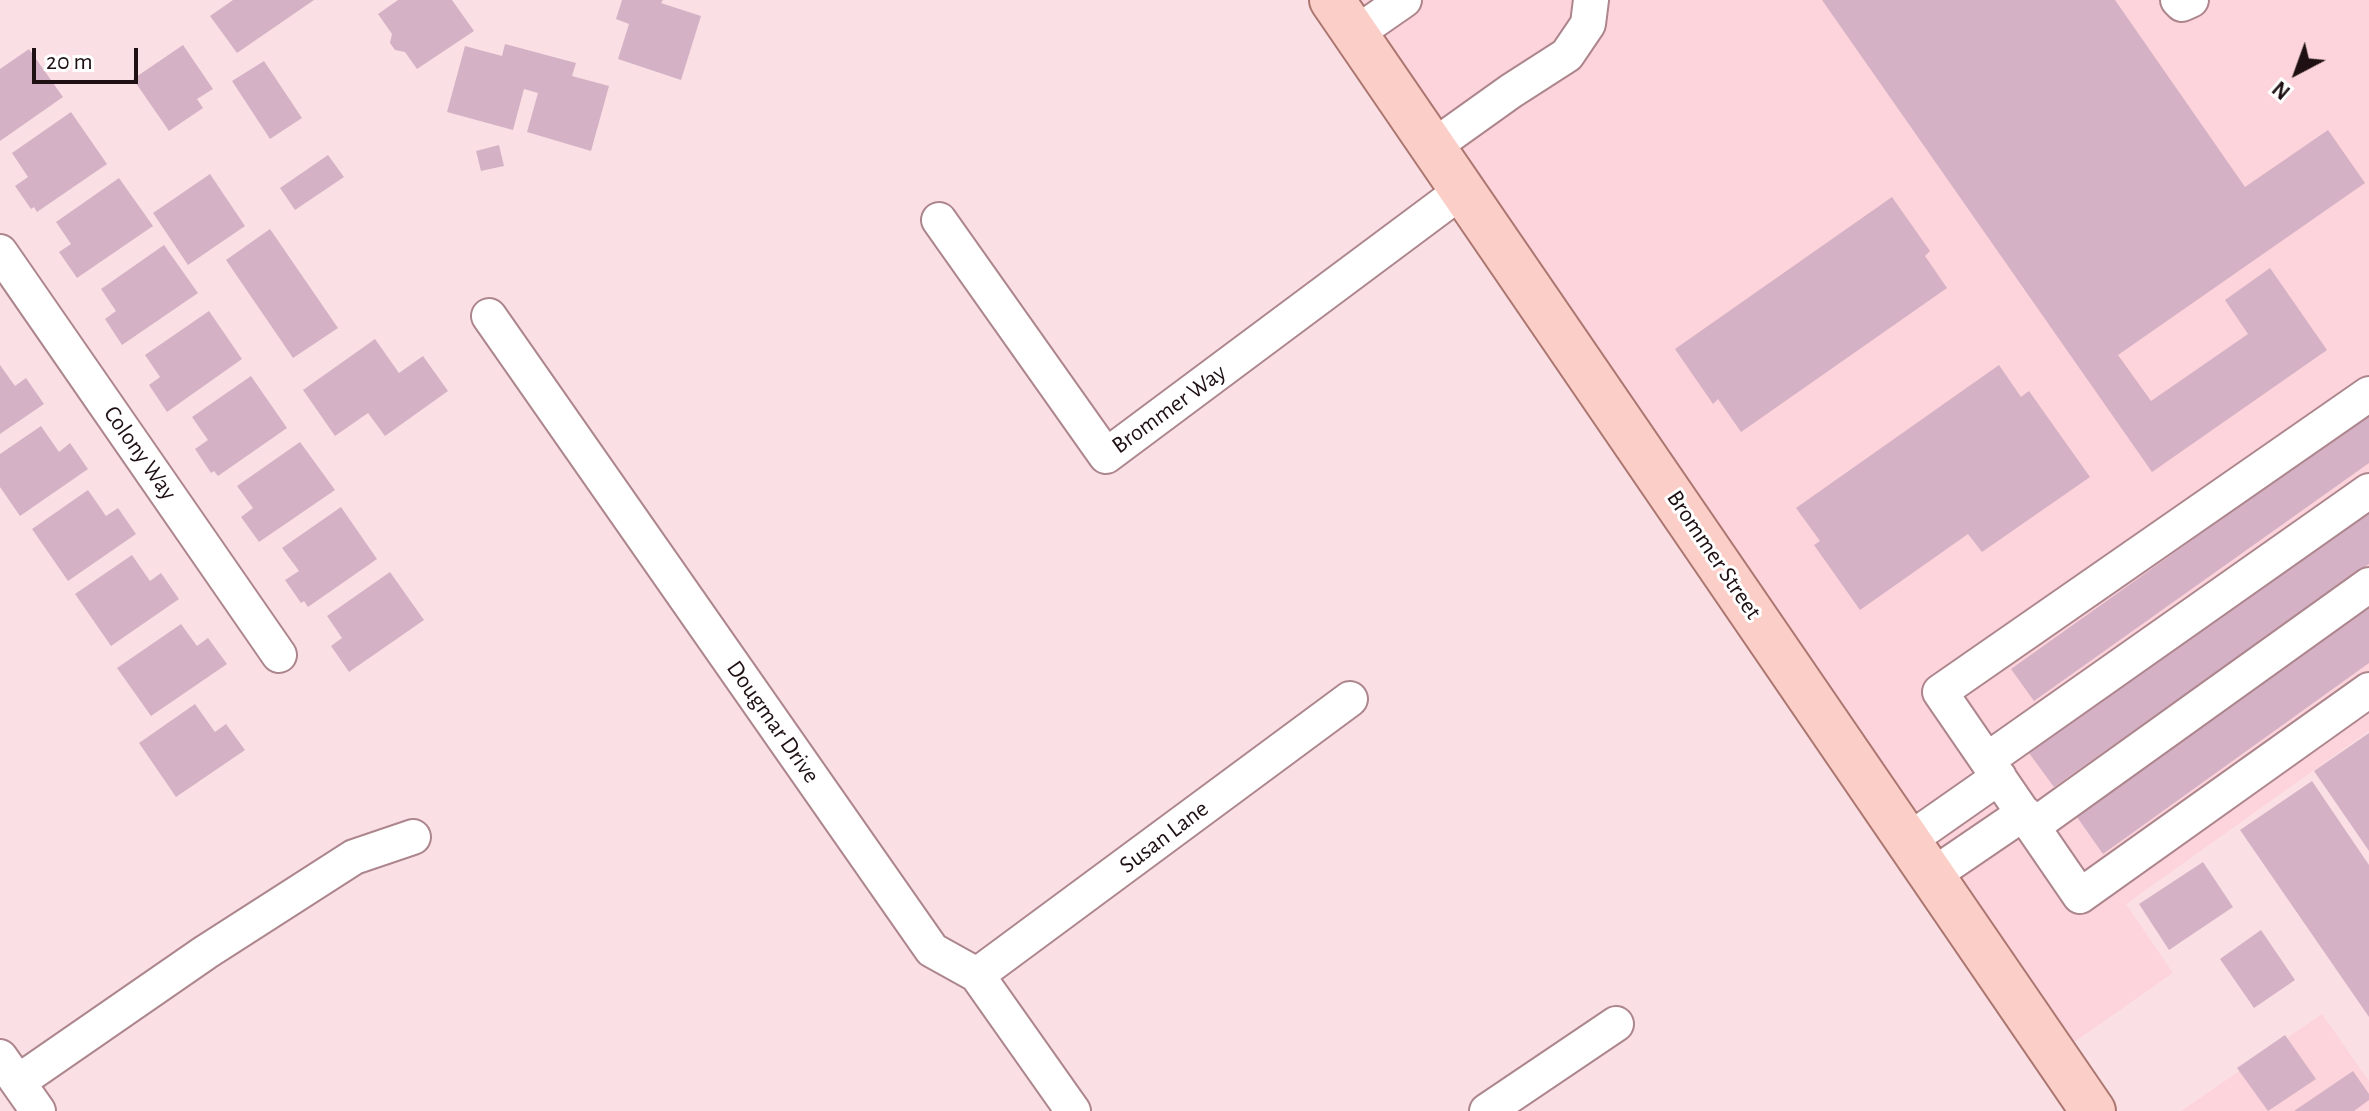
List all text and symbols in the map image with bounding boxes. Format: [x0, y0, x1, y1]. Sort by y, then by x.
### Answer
scale bar [36, 32, 142, 82]
north arrow [2257, 32, 2337, 112]
text: 20 m [46, 50, 93, 74]
text: N [2268, 77, 2294, 103]
street label: Brommer Way [1106, 358, 1232, 460]
street label: Colony Way [97, 400, 183, 506]
street label: Brommer Street [1660, 485, 1768, 625]
street label: Dougmar Drive [720, 655, 826, 789]
street label: Susan Lane [1114, 794, 1214, 880]

